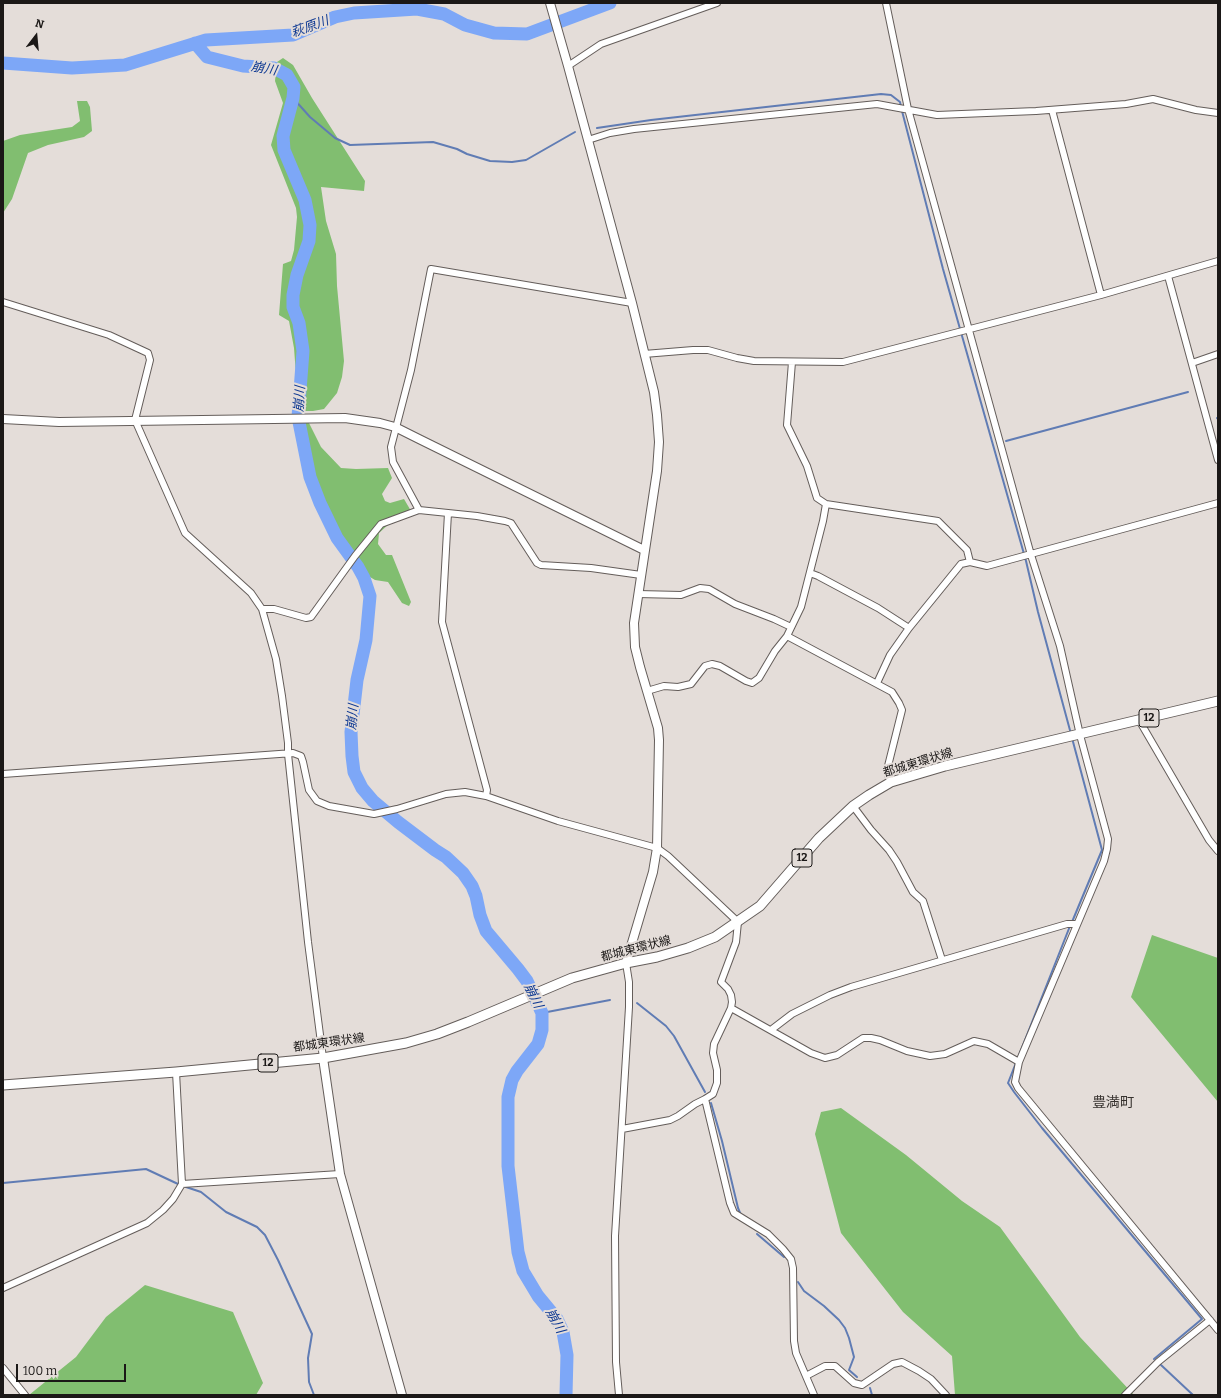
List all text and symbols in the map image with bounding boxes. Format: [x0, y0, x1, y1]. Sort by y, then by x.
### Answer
water label: 萩原川 [289, 13, 331, 41]
north arrow [16, 16, 56, 56]
text: N [34, 17, 45, 31]
water label: 崩川 [250, 59, 278, 79]
water label: 崩川 [291, 385, 309, 413]
water label: 崩川 [344, 703, 362, 731]
road number: 12 [1139, 709, 1159, 727]
street label: 都城東環状線 [881, 746, 955, 780]
road number: 12 [792, 849, 812, 867]
street label: 都城東環状線 [599, 933, 673, 965]
water label: 崩川 [520, 981, 546, 1011]
street label: 都城東環状線 [292, 1031, 366, 1055]
road number: 12 [258, 1054, 278, 1072]
district label: 豊満町 [1092, 1095, 1134, 1111]
water label: 崩川 [542, 1306, 568, 1336]
scale bar [18, 1356, 128, 1382]
text: 100 m [23, 1364, 57, 1378]

